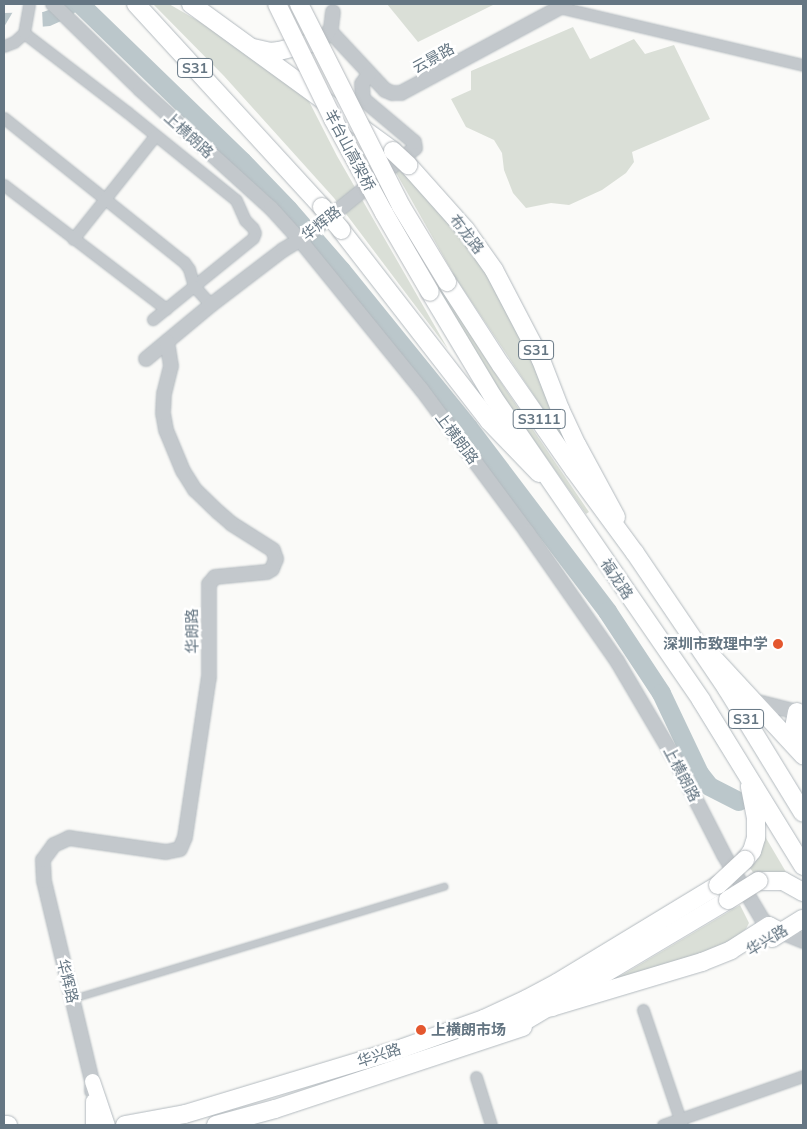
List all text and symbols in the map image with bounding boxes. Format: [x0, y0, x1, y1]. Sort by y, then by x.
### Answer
street label: 云景路 [409, 39, 457, 77]
road number: S31 [176, 56, 214, 80]
street label: 羊台山高架桥 [321, 106, 379, 194]
street label: 上横朗路 [161, 108, 217, 162]
street label: 华辉路 [298, 202, 344, 244]
street label: 布龙路 [446, 211, 488, 257]
road number: S31 [517, 338, 555, 362]
road number: S3111 [512, 408, 566, 430]
street label: 上横朗路 [432, 409, 482, 467]
street label: 福龙路 [597, 555, 637, 603]
street label: 华朗路 [183, 608, 201, 654]
place label: 深圳市致理中学 [663, 635, 768, 653]
marker: 深圳市致理中学 [772, 638, 784, 650]
road number: S31 [727, 708, 765, 731]
street label: 上横朗路 [660, 743, 704, 805]
street label: 华兴路 [743, 921, 791, 959]
street label: 华辉路 [54, 957, 82, 1005]
place label: 上横朗市场 [431, 1021, 506, 1039]
marker: 上横朗市场 [415, 1024, 427, 1036]
street label: 华兴路 [355, 1039, 403, 1071]

